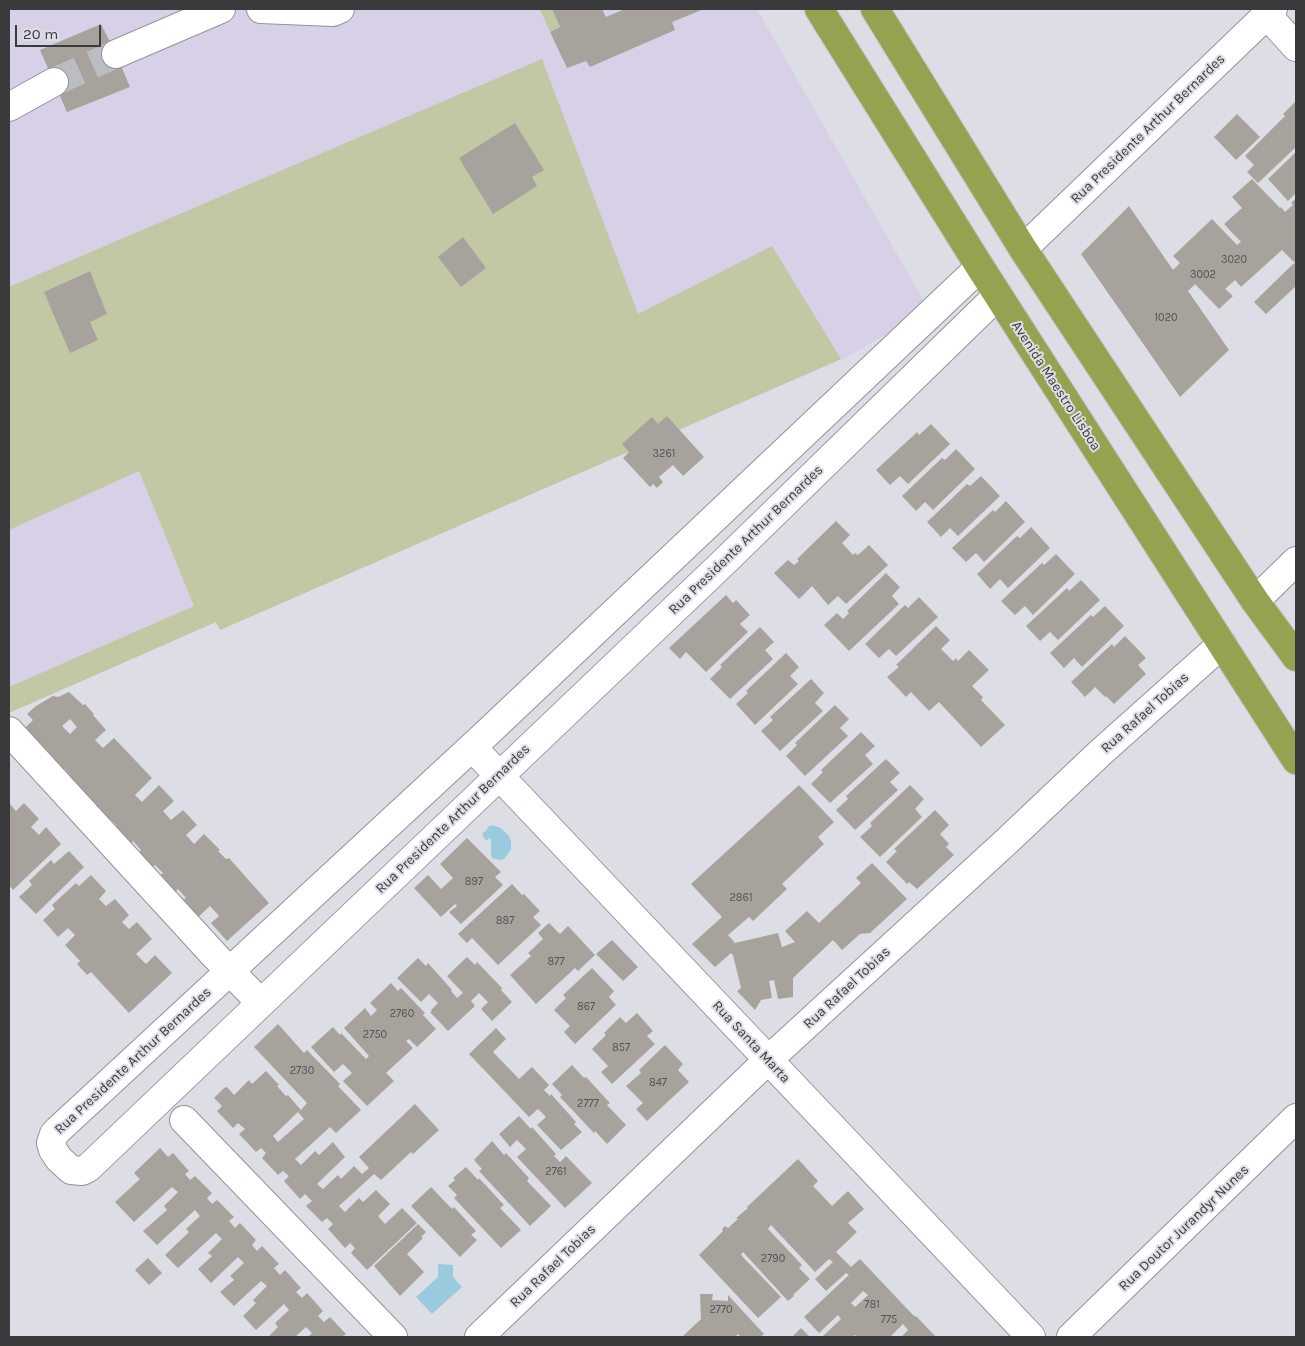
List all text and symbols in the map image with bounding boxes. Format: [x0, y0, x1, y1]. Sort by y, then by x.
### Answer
scale bar [18, 15, 104, 47]
text: 20 m [23, 25, 58, 43]
street label: Rua Presidente Arthur Bernardes [1067, 51, 1229, 207]
house number: 3020 [1221, 253, 1247, 267]
house number: 3002 [1190, 268, 1216, 282]
house number: 1020 [1154, 311, 1178, 325]
street label: Avenida Maestro Lisboa [1008, 318, 1104, 454]
house number: 3261 [653, 447, 675, 461]
street label: Rua Presidente Arthur Bernardes [665, 462, 827, 618]
street label: Rua Rafael Tobias [1098, 669, 1192, 757]
street label: Rua Presidente Arthur Bernardes [372, 741, 534, 897]
house number: 897 [465, 875, 483, 889]
house number: 2861 [729, 891, 753, 905]
house number: 887 [496, 914, 514, 928]
street label: Rua Rafael Tobias [800, 944, 894, 1032]
house number: 877 [547, 955, 565, 969]
street label: Rua Presidente Arthur Bernardes [51, 984, 215, 1138]
street label: Rua Santa Marta [709, 997, 793, 1087]
house number: 867 [577, 1000, 595, 1014]
house number: 2760 [390, 1007, 414, 1021]
house number: 2750 [363, 1028, 387, 1042]
house number: 857 [612, 1041, 630, 1055]
house number: 2730 [290, 1064, 314, 1078]
house number: 847 [649, 1076, 667, 1090]
house number: 2777 [577, 1097, 599, 1111]
street label: Rua Doutor Jurandyr Nunes [1115, 1161, 1253, 1295]
house number: 2761 [545, 1165, 567, 1179]
street label: Rua Rafael Tobias [507, 1221, 599, 1311]
house number: 2790 [761, 1252, 785, 1266]
house number: 781 [864, 1298, 880, 1312]
house number: 2770 [709, 1303, 733, 1317]
house number: 775 [881, 1313, 897, 1327]

